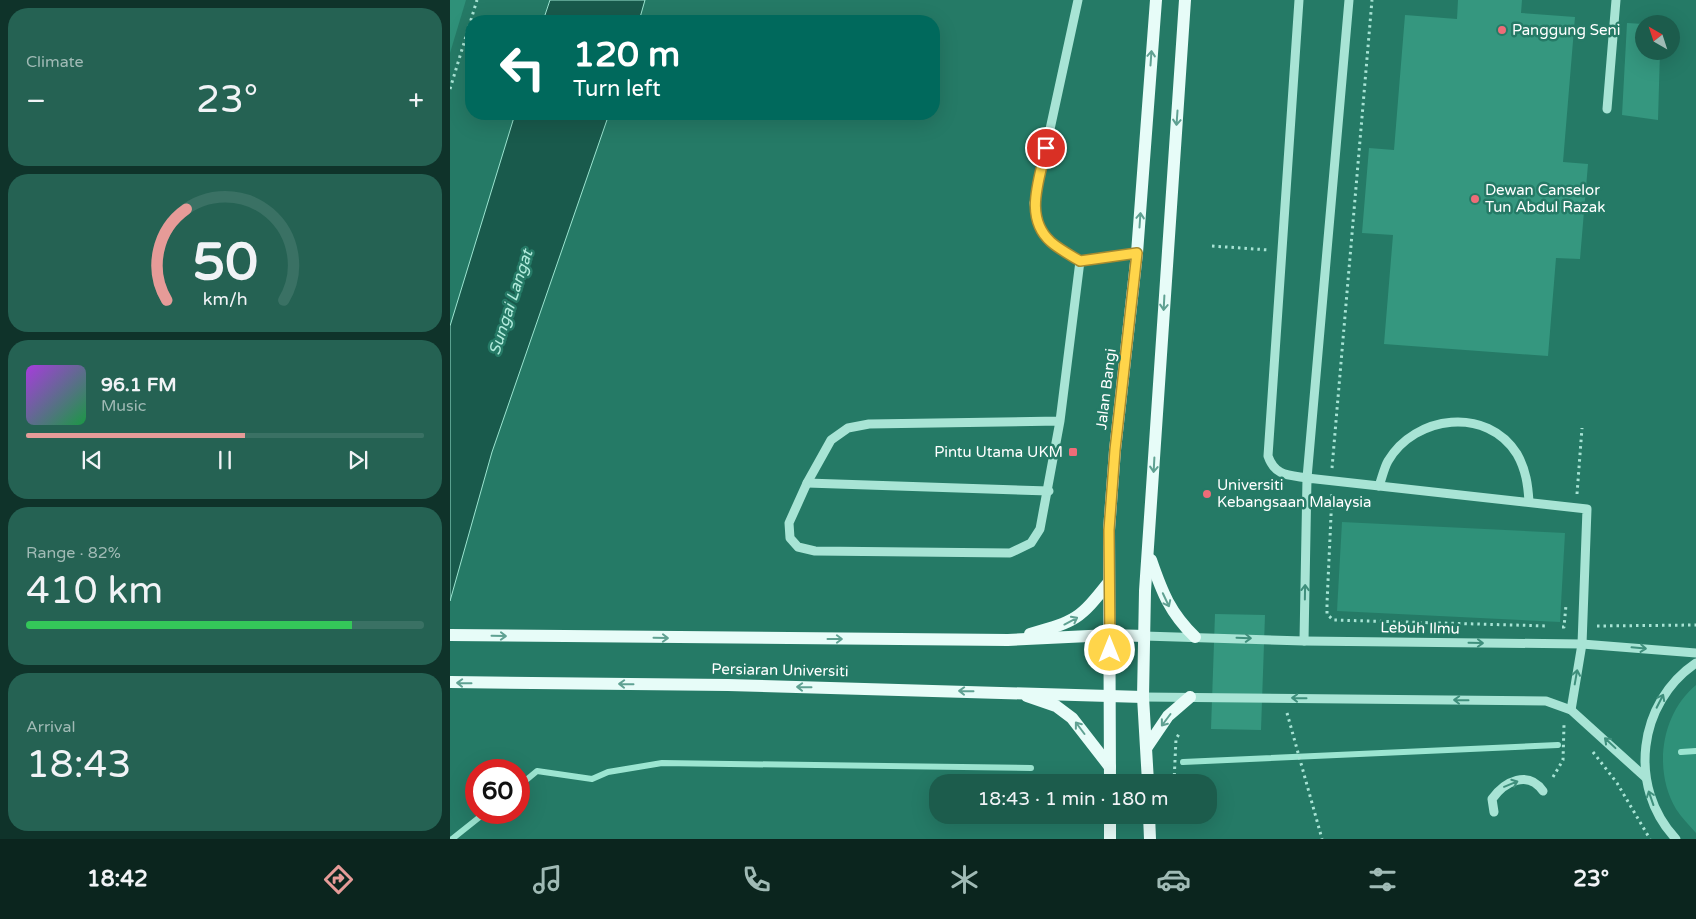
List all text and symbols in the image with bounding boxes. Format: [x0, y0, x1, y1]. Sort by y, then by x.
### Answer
north arrow [1635, 15, 1680, 60]
map controls [1635, 15, 1680, 60]
place label: Panggung Seni [1512, 21, 1620, 39]
marker: Panggung Seni [1496, 24, 1508, 36]
text: 120 m [573, 34, 680, 76]
icon: left [490, 35, 555, 100]
one-way arrow [1147, 50, 1156, 66]
text: Climate [26, 52, 84, 72]
text: Turn left [573, 76, 661, 102]
text: 23° [196, 77, 258, 123]
text: − [26, 84, 46, 118]
text: + [408, 84, 424, 118]
one-way arrow [1172, 110, 1181, 126]
pin [1025, 127, 1067, 169]
icon: arrive [1032, 134, 1060, 162]
place label: Dewan Canselor Tun Abdul Razak [1485, 181, 1605, 216]
marker: Dewan Canselor Tun Abdul Razak [1469, 193, 1481, 205]
one-way arrow [1135, 212, 1144, 228]
text: 50 [192, 231, 258, 294]
water label: Sungai Langat [485, 245, 538, 357]
text: km/h [203, 289, 247, 310]
one-way arrow [1160, 295, 1169, 311]
street label: Jalan Bangi [1092, 347, 1120, 431]
text: 96.1 FM [101, 374, 177, 396]
text: Music [101, 396, 146, 416]
place label: Pintu Utama UKM [934, 443, 1063, 461]
icon: previous [78, 446, 106, 474]
icon: pause [211, 446, 239, 474]
icon: next [344, 446, 372, 474]
marker: Pintu Utama UKM [1067, 446, 1079, 458]
one-way arrow [1150, 457, 1159, 473]
place label: Universiti Kebangsaan Malaysia [1217, 476, 1372, 511]
marker: Universiti Kebangsaan Malaysia [1201, 488, 1213, 500]
text: Range · 82% [26, 543, 121, 563]
text: 410 km [26, 568, 163, 614]
one-way arrow [1300, 584, 1310, 600]
one-way arrow [1162, 592, 1171, 607]
one-way arrow [1063, 615, 1078, 625]
street label: Lebuh Ilmu [1380, 618, 1460, 638]
position arrow [1083, 623, 1135, 675]
one-way arrow [490, 631, 506, 641]
one-way arrow [652, 633, 669, 643]
one-way arrow [826, 634, 843, 644]
one-way arrow [1236, 634, 1252, 643]
one-way arrow [1468, 638, 1484, 648]
one-way arrow [1630, 644, 1646, 653]
street label: Persiaran Universiti [711, 660, 849, 680]
one-way arrow [1572, 669, 1582, 685]
one-way arrow [456, 678, 472, 688]
one-way arrow [619, 679, 635, 689]
one-way arrow [796, 682, 812, 692]
one-way arrow [958, 686, 974, 696]
one-way arrow [1291, 693, 1307, 703]
one-way arrow [1656, 694, 1665, 709]
one-way arrow [1453, 695, 1470, 705]
one-way arrow [1161, 713, 1171, 727]
text: Arrival [26, 717, 75, 737]
one-way arrow [1075, 722, 1086, 735]
one-way arrow [1603, 737, 1616, 749]
text: 18:43 [26, 742, 131, 788]
speed limit sign: 60 [465, 759, 530, 824]
one-way arrow [1503, 779, 1518, 788]
text: 18:43 · 1 min · 180 m [977, 788, 1169, 810]
one-way arrow [1646, 790, 1656, 806]
icon: directions [321, 862, 356, 897]
icon: music [530, 862, 565, 897]
icon: phone [739, 862, 774, 897]
icon: climate [947, 862, 982, 897]
icon: car [1156, 862, 1191, 897]
icon: filters [1365, 862, 1400, 897]
text: 18:42 [87, 866, 148, 892]
text: 23° [1573, 866, 1609, 892]

